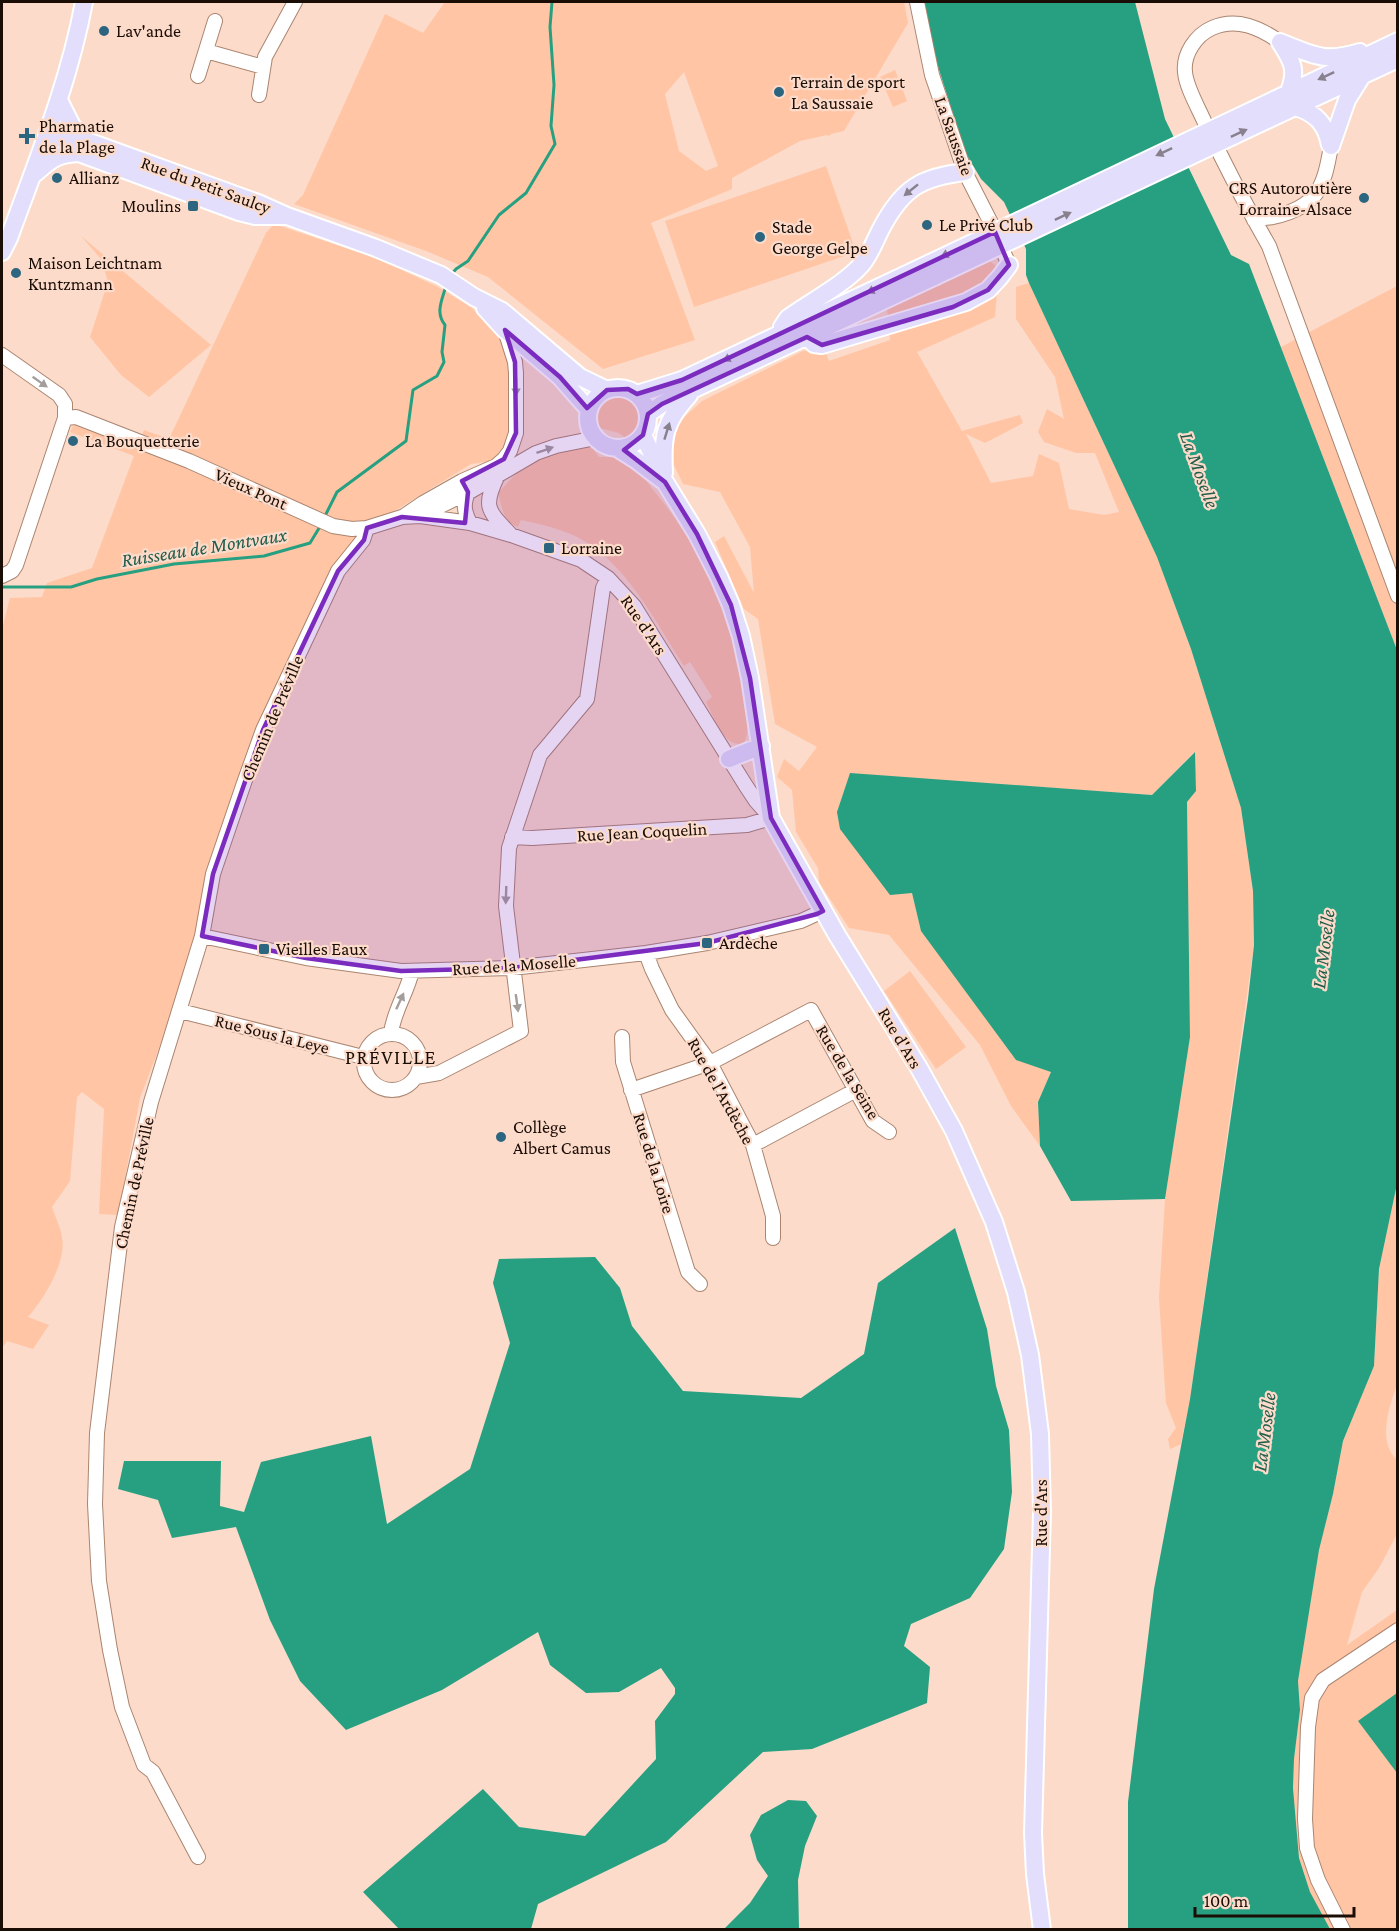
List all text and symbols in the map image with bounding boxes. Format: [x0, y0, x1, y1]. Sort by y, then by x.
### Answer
place label: Lav'ande [116, 21, 181, 41]
marker: Lav'ande [97, 24, 111, 38]
one-way arrow [1317, 71, 1335, 81]
place label: Terrain de sport La Saussaie [791, 72, 906, 113]
marker: Terrain de sport La Saussaie [772, 85, 786, 99]
street label: La Saussaie [931, 94, 977, 178]
place label: Pharmatie de la Plage [39, 116, 115, 157]
one-way arrow [1231, 128, 1248, 137]
marker: Pharmatie de la Plage [20, 129, 34, 143]
one-way arrow [1155, 148, 1172, 157]
street label: Rue du Petit Saulcy [139, 152, 274, 218]
place label: Allianz [69, 168, 119, 188]
marker: Allianz [50, 171, 64, 185]
place label: CRS Autoroutière Lorraine-Alsace [1228, 178, 1352, 219]
one-way arrow [904, 183, 919, 196]
marker: CRS Autoroutière Lorraine-Alsace [1357, 191, 1371, 205]
place label: Moulins [121, 196, 181, 216]
marker: Moulins [186, 199, 200, 213]
one-way arrow [1054, 212, 1071, 221]
place label: Le Privé Club [939, 215, 1033, 235]
place label: Stade George Gelpe [772, 217, 868, 258]
marker: Le Privé Club [920, 218, 934, 232]
marker: Stade George Gelpe [753, 230, 767, 244]
one-way arrow [941, 249, 958, 258]
place label: Maison Leichtnam Kuntzmann [28, 253, 163, 294]
marker: Maison Leichtnam Kuntzmann [9, 266, 23, 280]
one-way arrow [867, 284, 884, 293]
one-way arrow [722, 352, 739, 361]
one-way arrow [32, 376, 48, 388]
one-way arrow [511, 377, 521, 396]
one-way arrow [663, 422, 672, 440]
water label: La Moselle [1176, 429, 1224, 511]
place label: La Bouquetterie [85, 431, 199, 451]
marker: La Bouquetterie [66, 434, 80, 448]
one-way arrow [536, 445, 554, 454]
street label: Vieux Pont [212, 464, 291, 514]
water label: Ruisseau de Montvaux [120, 523, 289, 571]
place label: Lorraine [561, 538, 622, 558]
marker: Lorraine [542, 541, 556, 555]
street label: Rue d'Ars [617, 591, 671, 659]
street label: Chemin de Préville [237, 652, 308, 784]
street label: Rue Jean Coquelin [576, 819, 708, 845]
one-way arrow [502, 886, 511, 905]
water label: La Moselle [1307, 908, 1339, 990]
place label: Ardèche [719, 933, 778, 953]
marker: Ardèche [700, 936, 714, 950]
place label: Vieilles Eaux [276, 939, 368, 959]
marker: Vieilles Eaux [257, 942, 271, 956]
street label: Rue de la Moselle [451, 951, 577, 979]
one-way arrow [395, 992, 405, 1010]
one-way arrow [512, 993, 521, 1012]
street label: Rue d'Ars [874, 1004, 926, 1072]
street label: Rue Sous la Leye [213, 1010, 331, 1058]
street label: Rue de la Seine [812, 1021, 884, 1123]
street label: Rue de l'Ardèche [683, 1034, 759, 1148]
district label: PRÉVILLE [345, 1046, 437, 1068]
street label: Rue de la Loire [629, 1110, 679, 1216]
street label: Chemin de Préville [110, 1115, 158, 1251]
place label: Collège Albert Camus [513, 1117, 611, 1158]
marker: Collège Albert Camus [494, 1130, 508, 1144]
water label: La Moselle [1248, 1391, 1280, 1473]
street label: Rue d'Ars [1031, 1479, 1051, 1547]
scale bar [1195, 1880, 1354, 1918]
text: 100 m [1204, 1891, 1249, 1911]

